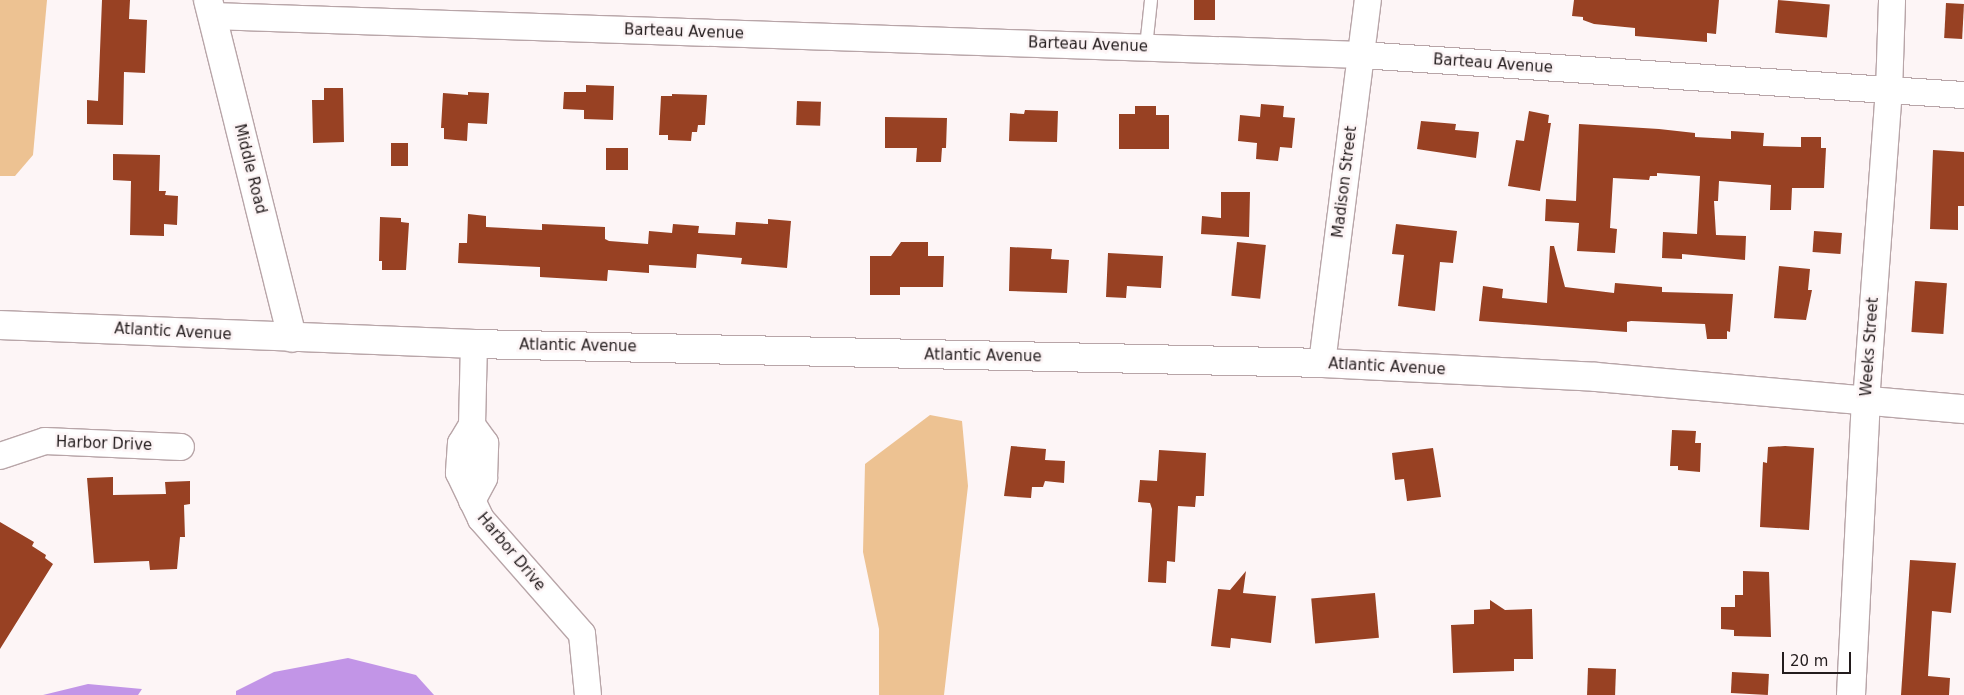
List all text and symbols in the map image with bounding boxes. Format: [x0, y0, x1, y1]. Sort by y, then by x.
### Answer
street label: Barteau Avenue [624, 21, 744, 43]
street label: Barteau Avenue [1028, 34, 1148, 56]
street label: Barteau Avenue [1433, 51, 1553, 77]
street label: Middle Road [230, 122, 270, 216]
street label: Madison Street [1329, 125, 1361, 239]
street label: Weeks Street [1858, 297, 1882, 397]
street label: Atlantic Avenue [114, 320, 232, 344]
street label: Atlantic Avenue [519, 336, 637, 356]
street label: Atlantic Avenue [924, 346, 1042, 366]
street label: Atlantic Avenue [1328, 355, 1446, 379]
street label: Harbor Drive [56, 433, 152, 455]
street label: Harbor Drive [473, 509, 549, 595]
scale bar [1784, 642, 1853, 674]
text: 20 m [1790, 652, 1828, 670]

